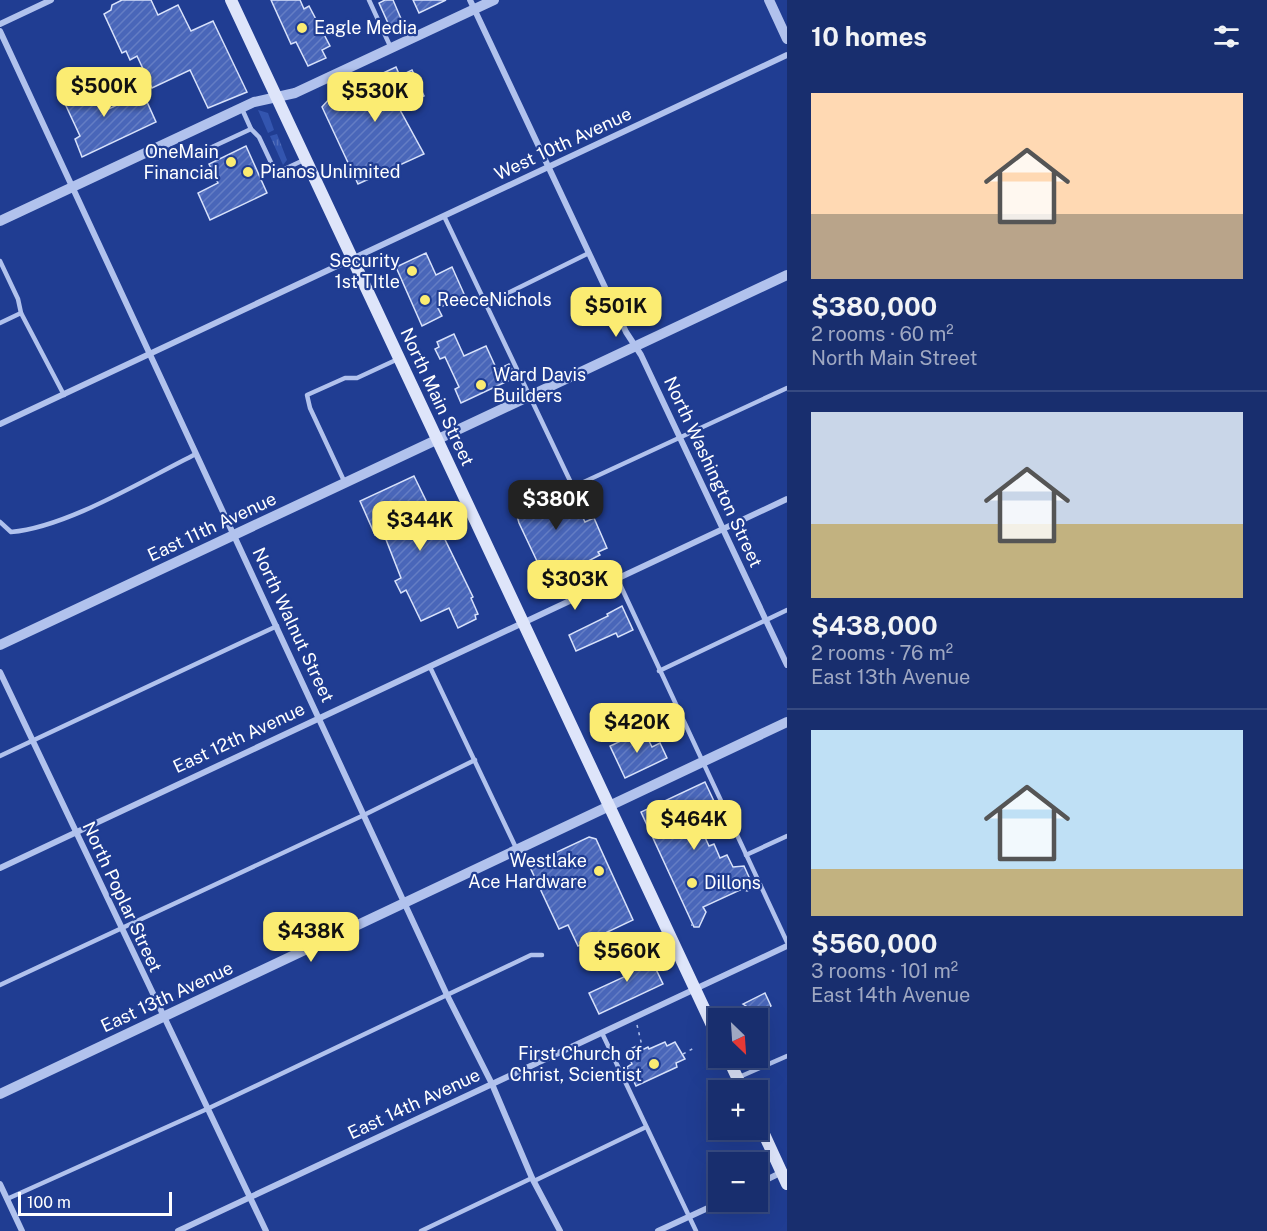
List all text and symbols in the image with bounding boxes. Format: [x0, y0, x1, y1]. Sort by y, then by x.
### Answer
place label: Eagle Media [314, 17, 417, 38]
icon: filters [1210, 20, 1243, 53]
marker: Eagle Media [295, 21, 309, 35]
text: 10 homes [811, 21, 927, 52]
pin: $500K [62, 67, 146, 118]
pin: $530K [333, 72, 417, 123]
text: $500K [70, 74, 138, 98]
text: $530K [341, 79, 409, 103]
street label: West 10th Avenue [491, 103, 635, 184]
icon: home [973, 132, 1081, 240]
place label: OneMain Financial [144, 141, 219, 183]
marker: OneMain Financial [224, 155, 238, 169]
place label: Pianos Unlimited [260, 161, 400, 182]
marker: Pianos Unlimited [241, 165, 255, 179]
place label: Security 1st TItle [329, 250, 400, 292]
marker: Security 1st TItle [405, 264, 419, 278]
pin: $501K [574, 287, 658, 338]
place label: ReeceNichols [437, 289, 552, 310]
text: $380,000 [811, 291, 937, 322]
marker: ReeceNichols [418, 293, 432, 307]
text: $501K [585, 294, 647, 318]
text: 2 rooms · 60 m² [811, 322, 954, 346]
street label: North Main Street [396, 324, 479, 469]
text: North Main Street [811, 346, 978, 370]
place label: Ward Davis Builders [493, 364, 586, 406]
street label: North Washington Street [660, 373, 767, 570]
marker: Ward Davis Builders [474, 378, 488, 392]
icon: home [973, 451, 1081, 559]
pin: $380K [514, 480, 598, 531]
text: $380K [522, 487, 590, 511]
street label: East 11th Avenue [144, 488, 279, 566]
pin: $344K [378, 501, 462, 552]
text: $344K [386, 508, 454, 532]
street label: North Walnut Street [248, 544, 339, 705]
pin: $303K [533, 560, 617, 611]
text: $303K [541, 567, 609, 591]
text: $438,000 [811, 610, 938, 641]
text: 2 rooms · 76 m² [811, 641, 953, 665]
text: East 13th Avenue [811, 665, 970, 689]
street label: East 12th Avenue [170, 698, 308, 777]
pin: $420K [595, 703, 679, 754]
text: $420K [604, 710, 670, 734]
icon: home [973, 769, 1081, 877]
pin: $464K [652, 800, 736, 851]
text: $464K [660, 807, 728, 831]
street label: North Poplar Street [78, 818, 167, 975]
place label: Westlake Ace Hardware [468, 850, 587, 892]
marker: Westlake Ace Hardware [592, 864, 606, 878]
place label: Dillons [704, 872, 761, 893]
marker: Dillons [685, 876, 699, 890]
pin: $438K [269, 912, 353, 963]
text: $438K [277, 919, 345, 943]
text: $560,000 [811, 928, 937, 959]
pin: $560K [585, 932, 669, 983]
text: $560K [593, 939, 661, 963]
street label: East 13th Avenue [97, 957, 236, 1036]
text: 3 rooms · 101 m² [811, 959, 958, 983]
text: East 14th Avenue [811, 983, 970, 1007]
north arrow [708, 1008, 768, 1068]
map controls [708, 1008, 768, 1212]
place label: First Church of Christ, Scientist [509, 1043, 642, 1085]
marker: First Church of Christ, Scientist [647, 1057, 661, 1071]
street label: East 14th Avenue [344, 1064, 483, 1143]
button: + [708, 1080, 768, 1140]
button: − [708, 1152, 768, 1212]
scale bar [18, 1189, 172, 1216]
text: 100 m [27, 1193, 71, 1212]

